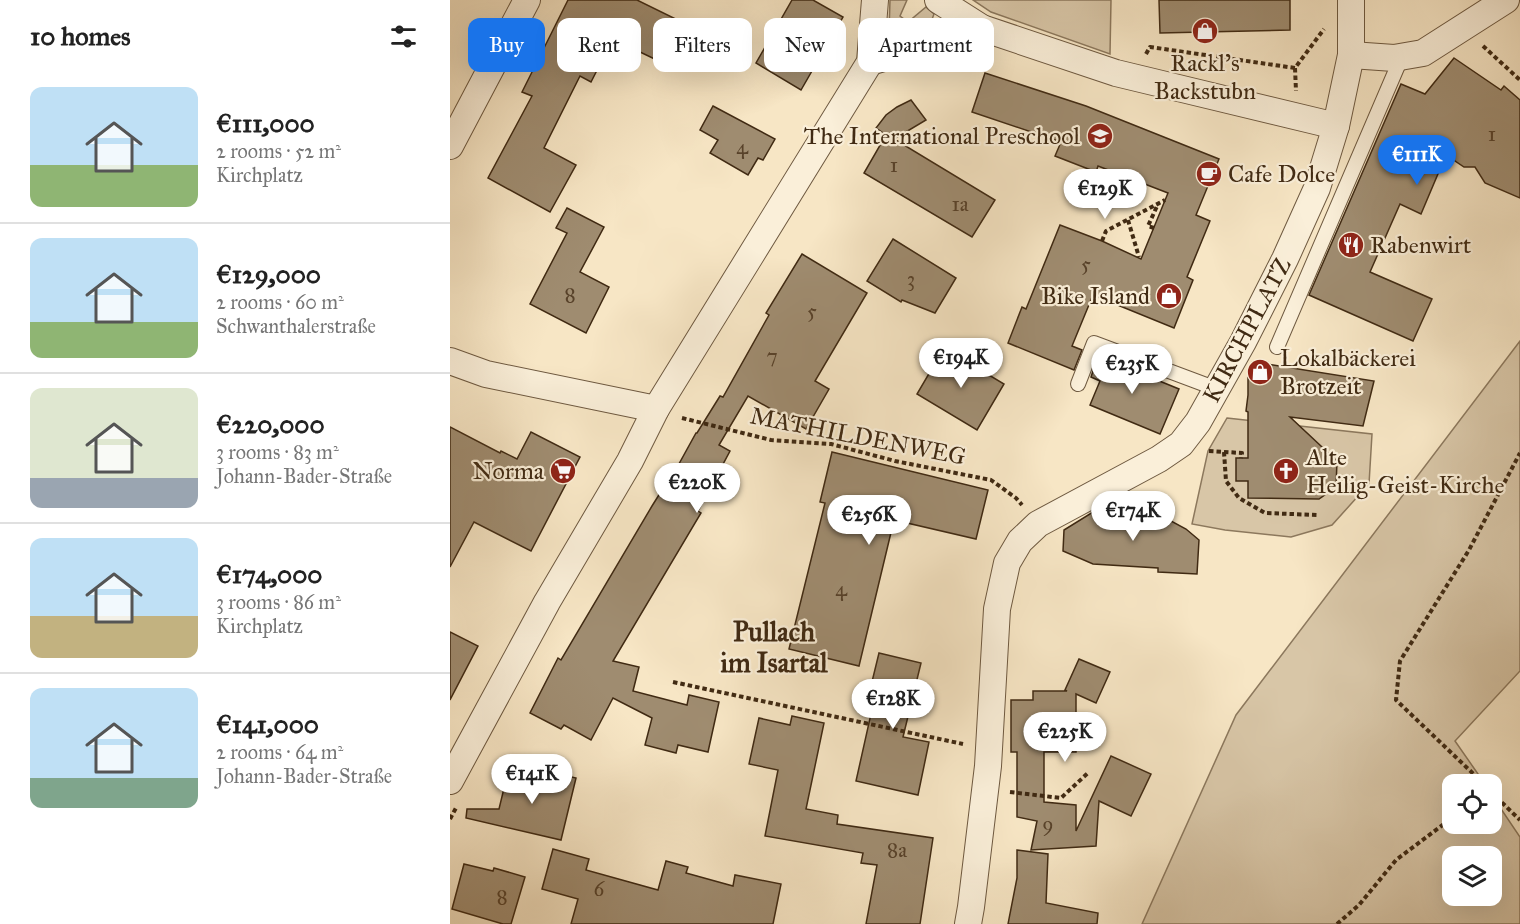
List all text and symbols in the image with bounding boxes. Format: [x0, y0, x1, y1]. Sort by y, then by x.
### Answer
shop icon: Rackl's Backstubn [1190, 16, 1220, 46]
chip: Buy [468, 18, 545, 72]
chip: Rent [557, 18, 641, 72]
chip: Filters [653, 18, 752, 72]
chip: New [764, 18, 846, 72]
chip: Apartment [858, 18, 994, 72]
text: 10 homes [30, 20, 131, 52]
icon: filters [387, 20, 420, 53]
place label: Rackl's Backstubn [1154, 48, 1256, 106]
text: €111,000 [216, 107, 315, 139]
icon: home [78, 111, 150, 183]
place label: The International Preschool [804, 121, 1081, 151]
school or university icon: The International Preschool [1085, 121, 1115, 151]
house number: 1 [1488, 121, 1496, 147]
house number: 4 [736, 134, 749, 160]
pin: €111K [1375, 135, 1459, 186]
text: 2 rooms · 52 m² [216, 139, 341, 163]
text: €111K [1392, 142, 1442, 166]
house number: 1 [890, 152, 898, 178]
cafe icon: Cafe Dolce [1194, 159, 1224, 189]
place label: Cafe Dolce [1228, 159, 1335, 189]
text: Kirchplatz [216, 163, 303, 187]
pin: €129K [1063, 169, 1147, 220]
text: €129K [1078, 176, 1132, 200]
house number: 1a [951, 191, 969, 217]
restaurant icon: Rabenwirt [1336, 230, 1366, 260]
place label: Rabenwirt [1370, 230, 1472, 260]
house number: 5 [1081, 251, 1091, 277]
street label: KIRCHPLATZ [1196, 252, 1298, 408]
text: €129,000 [216, 258, 321, 290]
icon: home [78, 262, 150, 334]
house number: 3 [907, 266, 915, 292]
place label: Bike Island [1041, 281, 1150, 311]
shop icon: Bike Island [1154, 281, 1184, 311]
house number: 8 [564, 282, 576, 308]
text: 2 rooms · 60 m² [216, 290, 344, 314]
house number: 5 [807, 298, 817, 324]
text: Schwanthalerstraße [216, 314, 376, 338]
pin: €194K [919, 338, 1003, 389]
house number: 7 [766, 343, 778, 369]
place label: Lokalbäckerei Brotzeit [1280, 343, 1416, 401]
pin: €235K [1090, 344, 1174, 395]
text: €194K [933, 345, 989, 369]
text: €235K [1105, 351, 1159, 375]
shop icon: Lokalbäckerei Brotzeit [1245, 357, 1275, 387]
street label: MATHILDENWEG [748, 400, 968, 472]
text: €220,000 [216, 408, 325, 440]
icon: home [78, 412, 150, 484]
text: 3 rooms · 83 m² [216, 440, 339, 464]
place label: Alte Heilig-Geist-Kirche [1305, 442, 1504, 500]
place label: Norma [473, 456, 545, 486]
supermarket icon: Norma [548, 456, 578, 486]
church icon: Alte Heilig-Geist-Kirche [1271, 456, 1301, 486]
pin: €220K [655, 463, 739, 514]
text: Johann-Bader-Straße [216, 464, 392, 488]
text: €220K [668, 470, 726, 494]
pin: €174K [1091, 491, 1175, 542]
pin: €256K [827, 495, 911, 546]
text: €174K [1105, 498, 1161, 522]
text: €256K [841, 502, 897, 526]
text: €174,000 [216, 558, 323, 590]
icon: home [78, 562, 150, 634]
house number: 4 [835, 576, 848, 602]
text: 3 rooms · 86 m² [216, 590, 341, 614]
text: Kirchplatz [216, 614, 303, 638]
district label: Pullach im Isartal [721, 615, 828, 679]
pin: €128K [851, 679, 935, 730]
text: €128K [866, 686, 920, 710]
text: €141,000 [216, 708, 319, 740]
icon: home [78, 712, 150, 784]
pin: €225K [1023, 712, 1107, 763]
text: €225K [1037, 719, 1093, 743]
text: 2 rooms · 64 m² [216, 740, 343, 764]
pin: €141K [490, 754, 574, 805]
text: €141K [505, 761, 559, 785]
text: Johann-Bader-Straße [216, 764, 392, 788]
map controls [1442, 774, 1502, 906]
button: locate [1442, 774, 1502, 834]
house number: 9 [1042, 811, 1054, 837]
house number: 8a [887, 837, 907, 863]
button: layers [1442, 846, 1502, 906]
house number: 6 [594, 876, 606, 902]
house number: 8 [496, 884, 508, 910]

